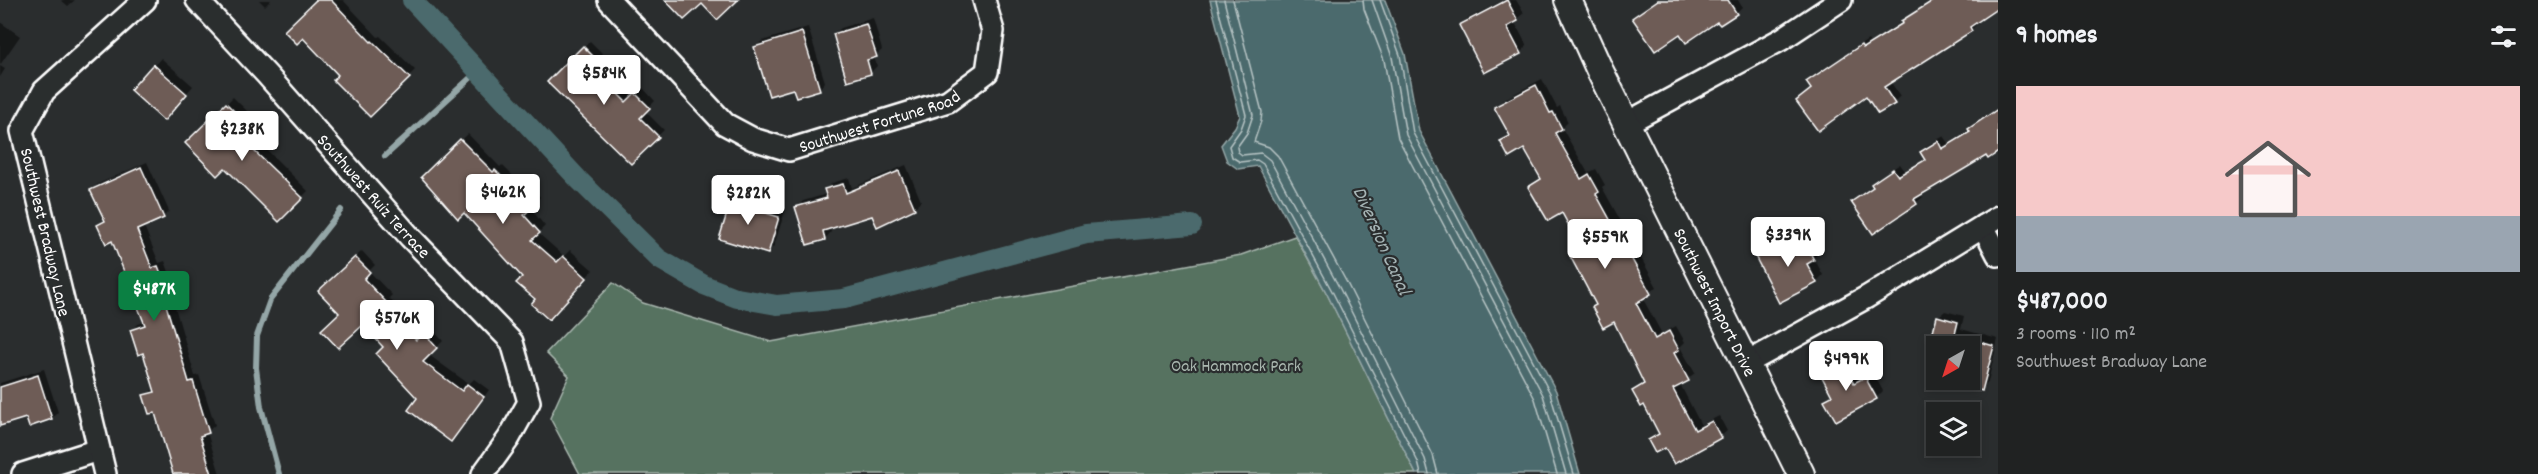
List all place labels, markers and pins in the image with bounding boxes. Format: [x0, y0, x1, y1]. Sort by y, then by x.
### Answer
pin: $584K [562, 55, 646, 106]
pin: $238K [200, 111, 284, 162]
pin: $462K [461, 174, 545, 225]
pin: $282K [706, 175, 790, 226]
pin: $339K [1746, 217, 1830, 268]
pin: $559K [1563, 219, 1647, 270]
pin: $487K [112, 271, 196, 322]
pin: $576K [355, 300, 439, 351]
pin: $499K [1804, 341, 1888, 392]

